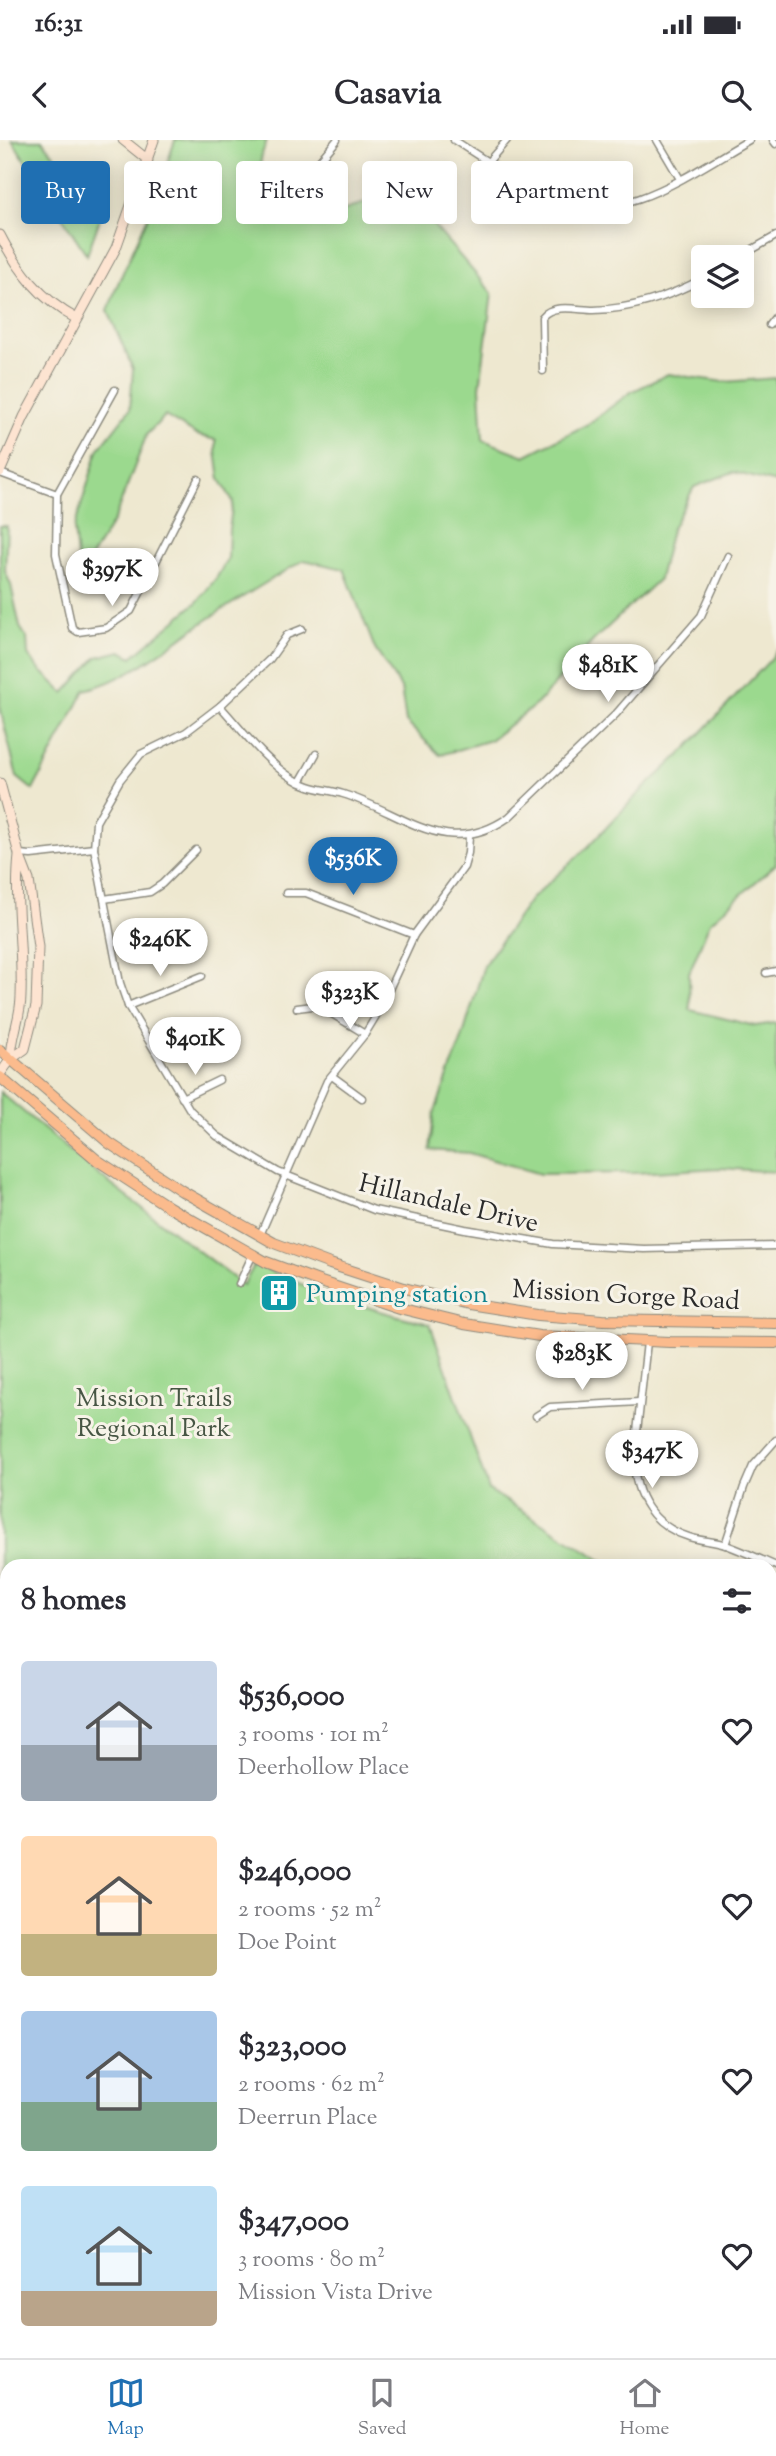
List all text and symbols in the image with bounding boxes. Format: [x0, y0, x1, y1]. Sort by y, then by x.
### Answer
text: 16:31 [35, 6, 83, 43]
text: Casavia [334, 72, 442, 118]
icon: back [21, 76, 59, 114]
icon: search [717, 76, 755, 114]
chip: Buy [21, 161, 110, 224]
chip: Rent [124, 161, 222, 224]
chip: Filters [236, 161, 348, 224]
chip: New [362, 161, 457, 224]
chip: Apartment [471, 161, 633, 224]
map controls [691, 245, 754, 308]
button: layers [691, 245, 754, 308]
pin: $397K [63, 548, 161, 608]
text: $397K [82, 554, 142, 587]
pin: $481K [559, 644, 657, 704]
text: $481K [578, 650, 638, 683]
pin: $536K [304, 838, 402, 897]
text: $536K [324, 843, 382, 876]
pin: $246K [111, 918, 209, 978]
text: $246K [129, 924, 191, 957]
pin: $323K [301, 972, 399, 1031]
text: $323K [321, 977, 379, 1010]
pin: $401K [146, 1018, 244, 1077]
text: $401K [165, 1023, 225, 1056]
street label: Hillandale Drive [355, 1166, 542, 1243]
building icon: Pumping station [258, 1272, 300, 1314]
street label: Mission Gorge Road [511, 1272, 741, 1321]
place label: Pumping station [306, 1277, 488, 1314]
pin: $283K [533, 1332, 631, 1392]
text: $283K [552, 1338, 612, 1371]
park label: Mission Trails Regional Park [76, 1381, 232, 1448]
pin: $347K [603, 1430, 701, 1490]
text: $347K [621, 1436, 683, 1469]
text: 8 homes [21, 1580, 126, 1623]
icon: filters [718, 1582, 756, 1620]
text: $536,000 [238, 1676, 345, 1719]
icon: home [77, 1689, 161, 1773]
icon: heart [718, 1712, 756, 1750]
text: 3 rooms · 101 m² [238, 1719, 389, 1752]
text: Deerhollow Place [238, 1752, 409, 1785]
text: $246,000 [238, 1851, 351, 1894]
icon: home [77, 1864, 161, 1948]
icon: heart [718, 1887, 756, 1925]
text: 2 rooms · 52 m² [238, 1894, 381, 1927]
text: Doe Point [238, 1927, 337, 1960]
text: $323,000 [238, 2026, 347, 2069]
icon: home [77, 2039, 161, 2123]
icon: heart [718, 2062, 756, 2100]
text: 2 rooms · 62 m² [238, 2069, 385, 2102]
text: Deerrun Place [238, 2102, 377, 2135]
text: $347,000 [238, 2201, 349, 2244]
icon: home [77, 2214, 161, 2298]
icon: heart [718, 2237, 756, 2275]
text: 3 rooms · 80 m² [238, 2244, 385, 2277]
text: Mission Vista Drive [238, 2277, 433, 2310]
tab: Map [107, 2374, 145, 2443]
tab: Saved [358, 2374, 406, 2443]
tab: Home [620, 2374, 669, 2443]

